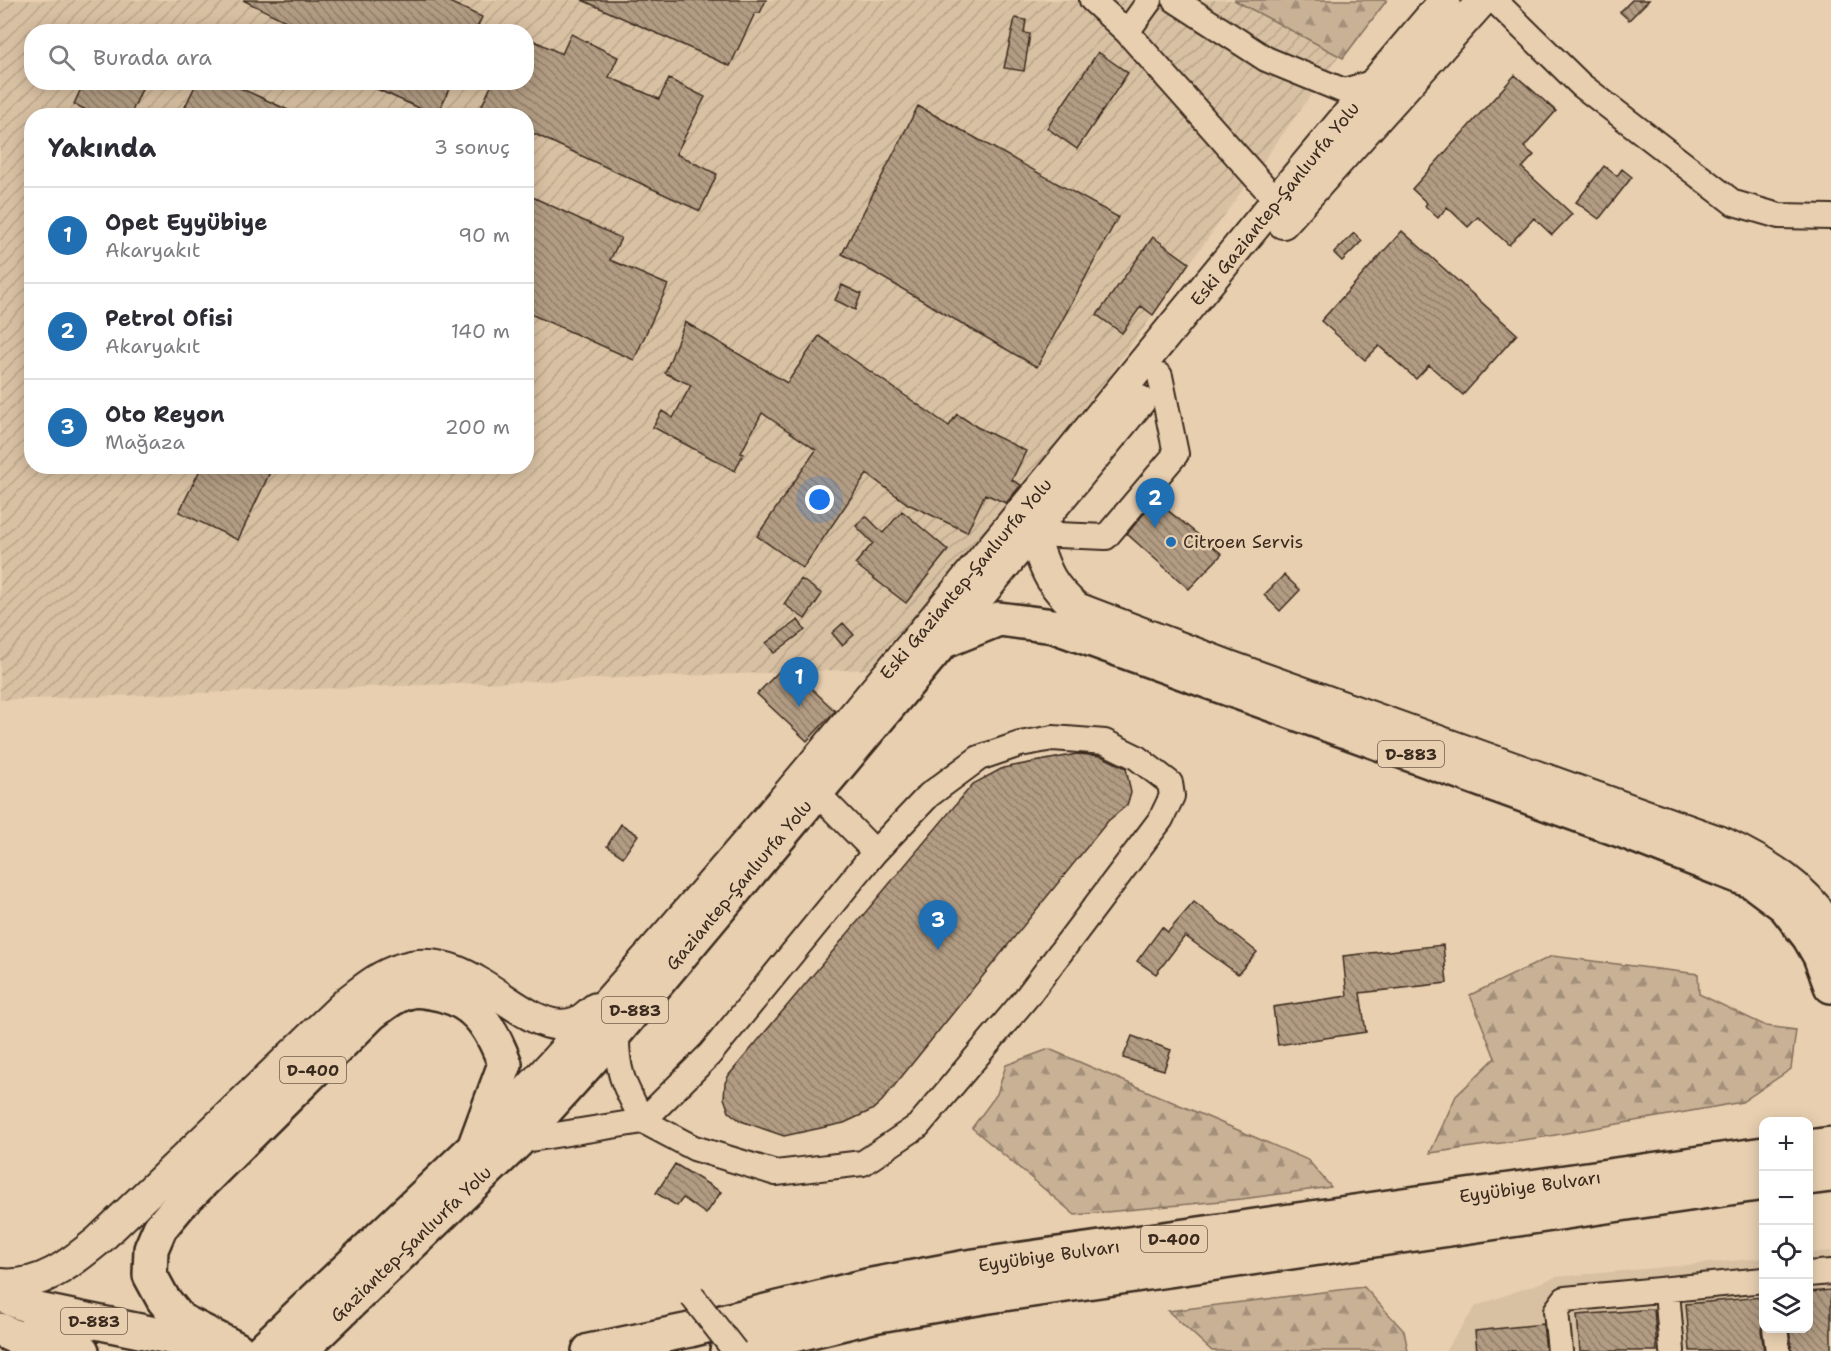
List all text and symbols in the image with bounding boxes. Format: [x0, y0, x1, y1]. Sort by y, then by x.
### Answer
search box [24, 24, 534, 90]
icon: search [45, 41, 78, 74]
text: Burada ara [93, 43, 212, 72]
street label: Eski Gaziantep-Şanlıurfa Yolu [1185, 97, 1365, 311]
text: Yakında [48, 130, 156, 165]
text: 3 sonuç [434, 134, 510, 160]
text: Opet Eyyübiye [105, 208, 267, 237]
text: 1 [63, 222, 72, 248]
text: 90 m [458, 222, 510, 248]
text: Akaryakıt [105, 237, 200, 263]
text: Petrol Ofisi [105, 304, 233, 333]
text: 2 [61, 318, 75, 344]
text: 140 m [451, 318, 510, 344]
text: Akaryakıt [105, 333, 200, 359]
text: Oto Reyon [105, 400, 225, 429]
text: 3 [61, 414, 75, 440]
text: 200 m [445, 414, 510, 440]
text: Mağaza [105, 429, 185, 455]
street label: Eski Gaziantep-Şanlıurfa Yolu [874, 473, 1058, 685]
pin: 2 [1136, 478, 1174, 528]
your location [805, 485, 834, 514]
place label: Citroen Servis [1183, 530, 1303, 554]
marker: Citroen Servis [1164, 535, 1178, 549]
pin: 1 [780, 658, 818, 707]
road number: D-883 [1378, 741, 1444, 767]
street label: Gaziantep-Şanlıurfa Yolu [661, 795, 817, 975]
pin: 3 [918, 900, 958, 950]
road number: D-883 [602, 997, 668, 1023]
road number: D-400 [280, 1057, 346, 1083]
map controls [1759, 1117, 1813, 1333]
button: + [1759, 1117, 1813, 1171]
street label: Gaziantep-Şanlıurfa Yolu [325, 1161, 497, 1327]
street label: Eyyübiye Bulvarı [1458, 1165, 1602, 1209]
button: − [1759, 1171, 1813, 1225]
button: locate [1759, 1225, 1813, 1279]
road number: D-400 [1141, 1226, 1207, 1252]
street label: Eyyübiye Bulvarı [977, 1234, 1121, 1278]
button: layers [1759, 1279, 1813, 1333]
road number: D-883 [61, 1308, 127, 1334]

